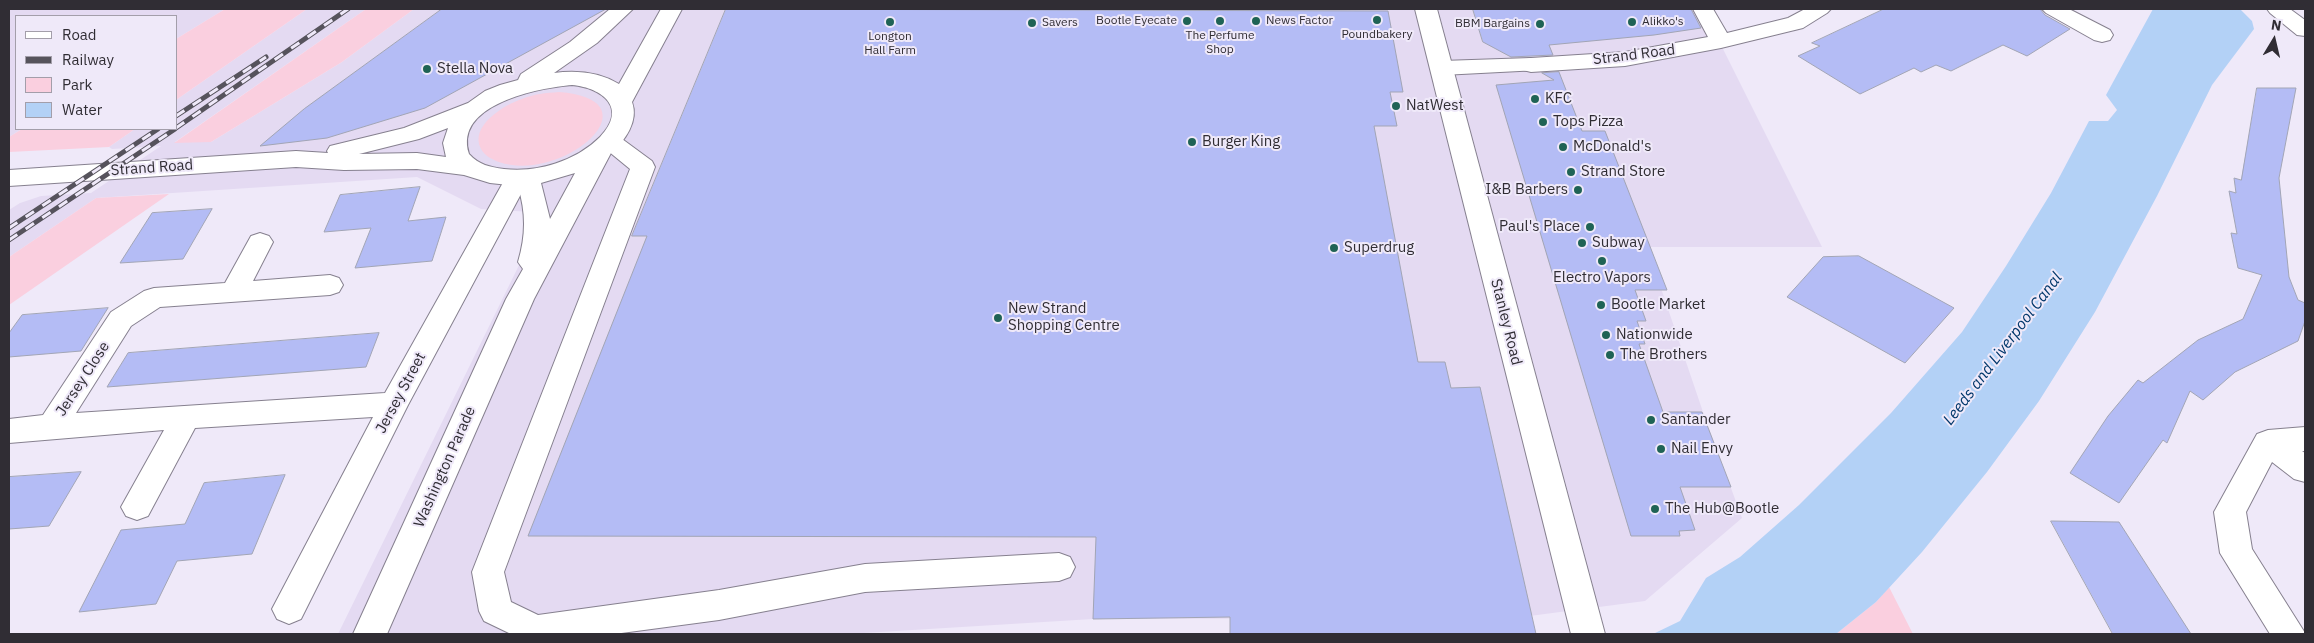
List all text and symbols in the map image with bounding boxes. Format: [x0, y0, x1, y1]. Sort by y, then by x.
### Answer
place label: Bootle Eyecate [1096, 14, 1177, 28]
place label: News Factor [1266, 14, 1333, 28]
marker: Poundbakery [1371, 14, 1383, 26]
legend [15, 15, 178, 130]
marker: Bootle Eyecate [1181, 15, 1193, 27]
marker: The Perfume Shop [1214, 15, 1226, 27]
marker: News Factor [1250, 15, 1262, 27]
place label: Alikko's [1642, 15, 1684, 29]
north arrow [2249, 15, 2299, 65]
marker: Longton Hall Farm [884, 16, 896, 28]
place label: Savers [1042, 16, 1078, 30]
marker: Alikko's [1626, 16, 1638, 28]
text: N [2270, 16, 2283, 35]
marker: Savers [1026, 17, 1038, 29]
place label: BBM Bargains [1455, 17, 1530, 31]
marker: BBM Bargains [1534, 18, 1546, 30]
text: Road [62, 25, 97, 44]
place label: Poundbakery [1342, 28, 1412, 42]
place label: The Perfume Shop [1186, 29, 1254, 57]
place label: Longton Hall Farm [864, 30, 916, 58]
street label: Strand Road [1592, 41, 1676, 69]
text: Railway [62, 50, 114, 69]
place label: Stella Nova [437, 60, 513, 78]
marker: Stella Nova [421, 63, 433, 75]
text: Park [62, 75, 92, 94]
place label: KFC [1545, 90, 1572, 108]
marker: KFC [1529, 93, 1541, 105]
place label: NatWest [1406, 97, 1464, 115]
text: Water [62, 100, 102, 119]
marker: NatWest [1390, 100, 1402, 112]
place label: Tops Pizza [1553, 113, 1623, 131]
marker: Tops Pizza [1537, 116, 1549, 128]
place label: Burger King [1202, 133, 1280, 151]
marker: Burger King [1186, 136, 1198, 148]
place label: McDonald's [1573, 138, 1651, 156]
marker: McDonald's [1557, 141, 1569, 153]
street label: Strand Road [110, 156, 194, 180]
place label: Strand Store [1581, 163, 1665, 181]
marker: Strand Store [1565, 166, 1577, 178]
place label: I&B Barbers [1485, 181, 1568, 199]
marker: I&B Barbers [1572, 184, 1584, 196]
place label: Paul's Place [1499, 218, 1580, 236]
marker: Paul's Place [1584, 221, 1596, 233]
place label: Subway [1592, 234, 1645, 252]
marker: Subway [1576, 237, 1588, 249]
place label: Superdrug [1344, 239, 1414, 257]
marker: Superdrug [1328, 242, 1340, 254]
marker: Electro Vapors [1596, 255, 1608, 267]
place label: Electro Vapors [1553, 269, 1651, 287]
water label: Leeds and Liverpool Canal [1939, 269, 2067, 429]
street label: Stanley Road [1487, 277, 1525, 367]
place label: Bootle Market [1611, 296, 1706, 314]
marker: Bootle Market [1595, 299, 1607, 311]
place label: New Strand Shopping Centre [1008, 300, 1120, 335]
marker: New Strand Shopping Centre [992, 312, 1004, 324]
place label: Nationwide [1616, 326, 1693, 344]
marker: Nationwide [1600, 329, 1612, 341]
street label: Jersey Close [52, 338, 114, 420]
place label: The Brothers [1620, 346, 1707, 364]
street label: Jersey Street [372, 349, 430, 437]
marker: The Brothers [1604, 349, 1616, 361]
street label: Washington Parade [410, 404, 480, 530]
place label: Santander [1661, 411, 1730, 429]
marker: Santander [1645, 414, 1657, 426]
place label: Nail Envy [1671, 440, 1733, 458]
marker: Nail Envy [1655, 443, 1667, 455]
place label: The Hub@Bootle [1665, 500, 1779, 518]
marker: The Hub@Bootle [1649, 503, 1661, 515]

